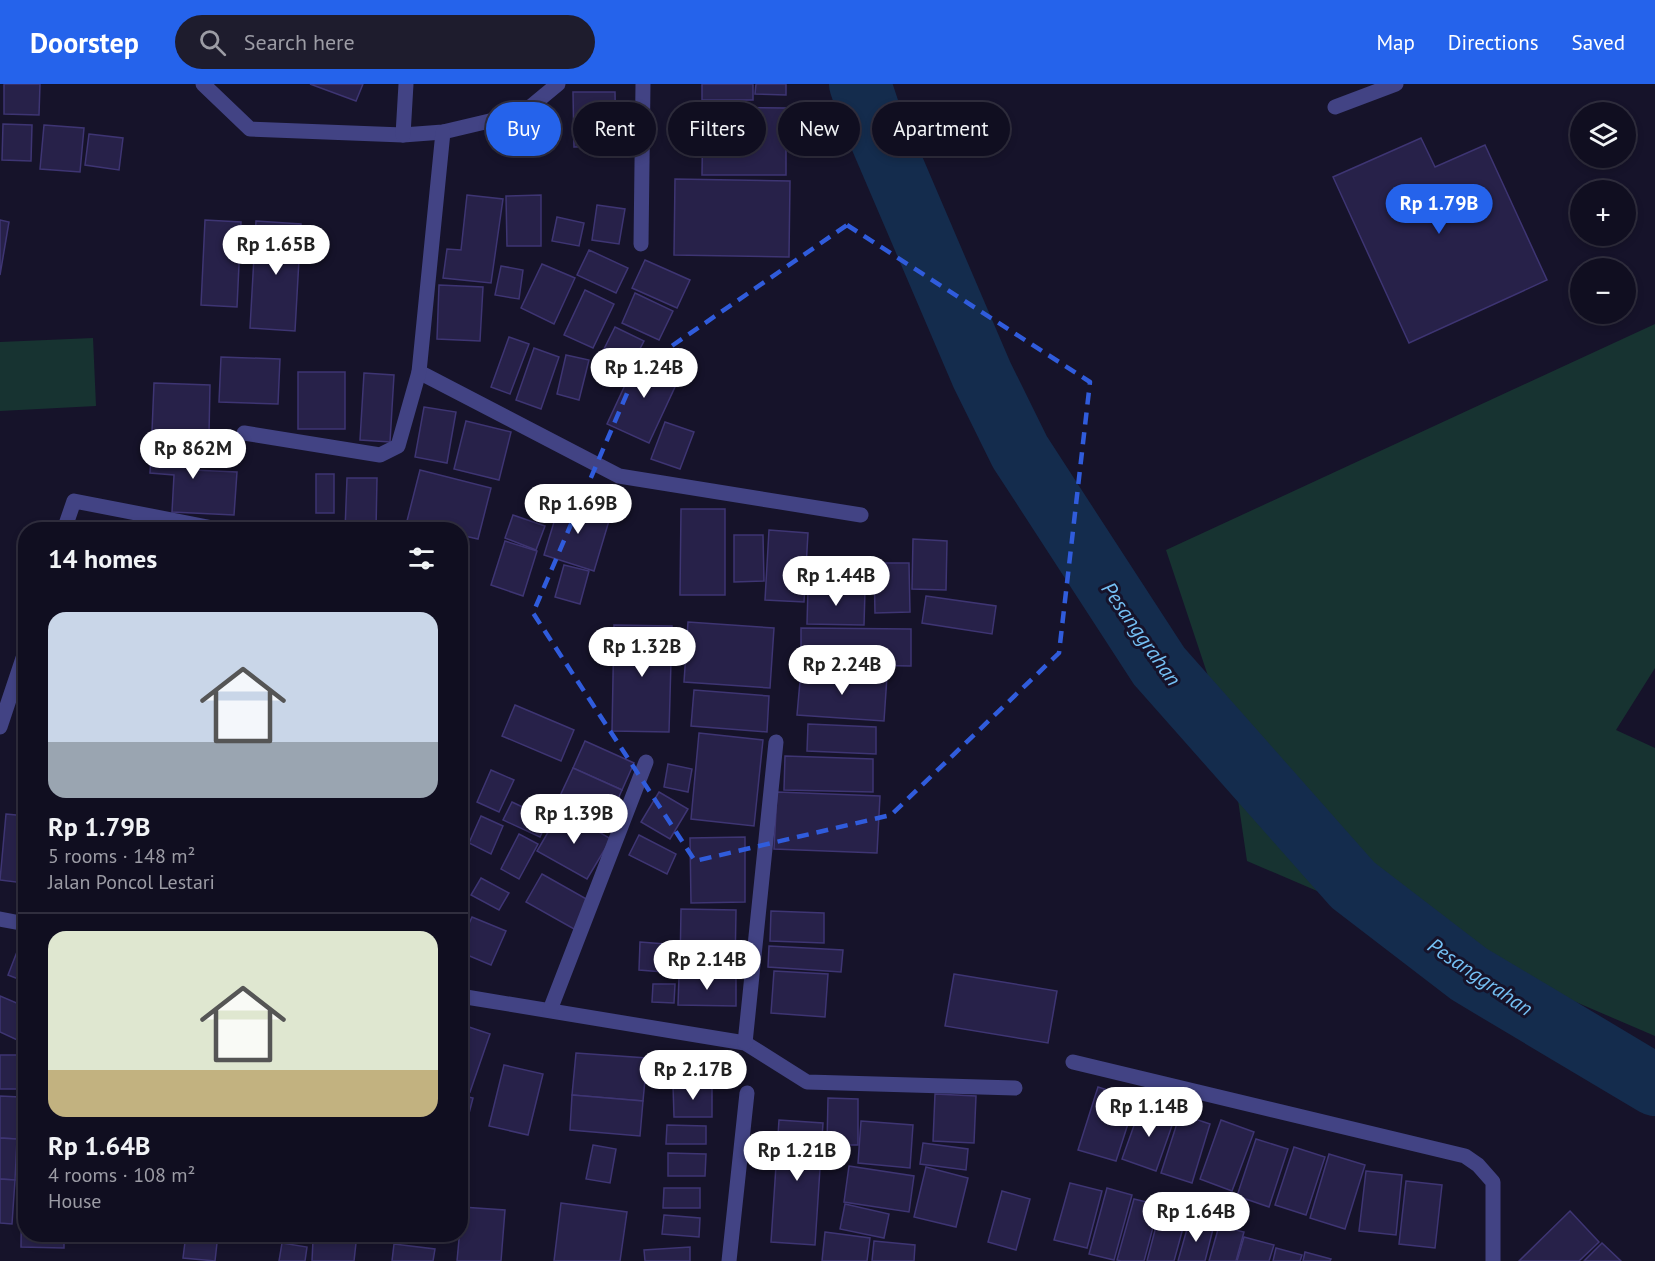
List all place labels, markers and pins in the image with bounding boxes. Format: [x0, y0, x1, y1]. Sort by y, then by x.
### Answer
pin: Rp 1.79B [1377, 184, 1501, 235]
pin: Rp 1.65B [214, 225, 338, 276]
pin: Rp 1.24B [582, 348, 706, 399]
pin: Rp 862M [138, 429, 248, 480]
pin: Rp 1.69B [516, 484, 640, 535]
pin: Rp 1.44B [774, 556, 898, 607]
pin: Rp 1.32B [580, 627, 704, 678]
pin: Rp 2.24B [780, 645, 904, 696]
pin: Rp 1.39B [512, 794, 636, 845]
pin: Rp 2.14B [645, 940, 769, 991]
pin: Rp 2.17B [631, 1050, 755, 1101]
pin: Rp 1.14B [1087, 1087, 1211, 1138]
pin: Rp 1.21B [735, 1131, 859, 1182]
pin: Rp 1.64B [1134, 1192, 1258, 1243]

